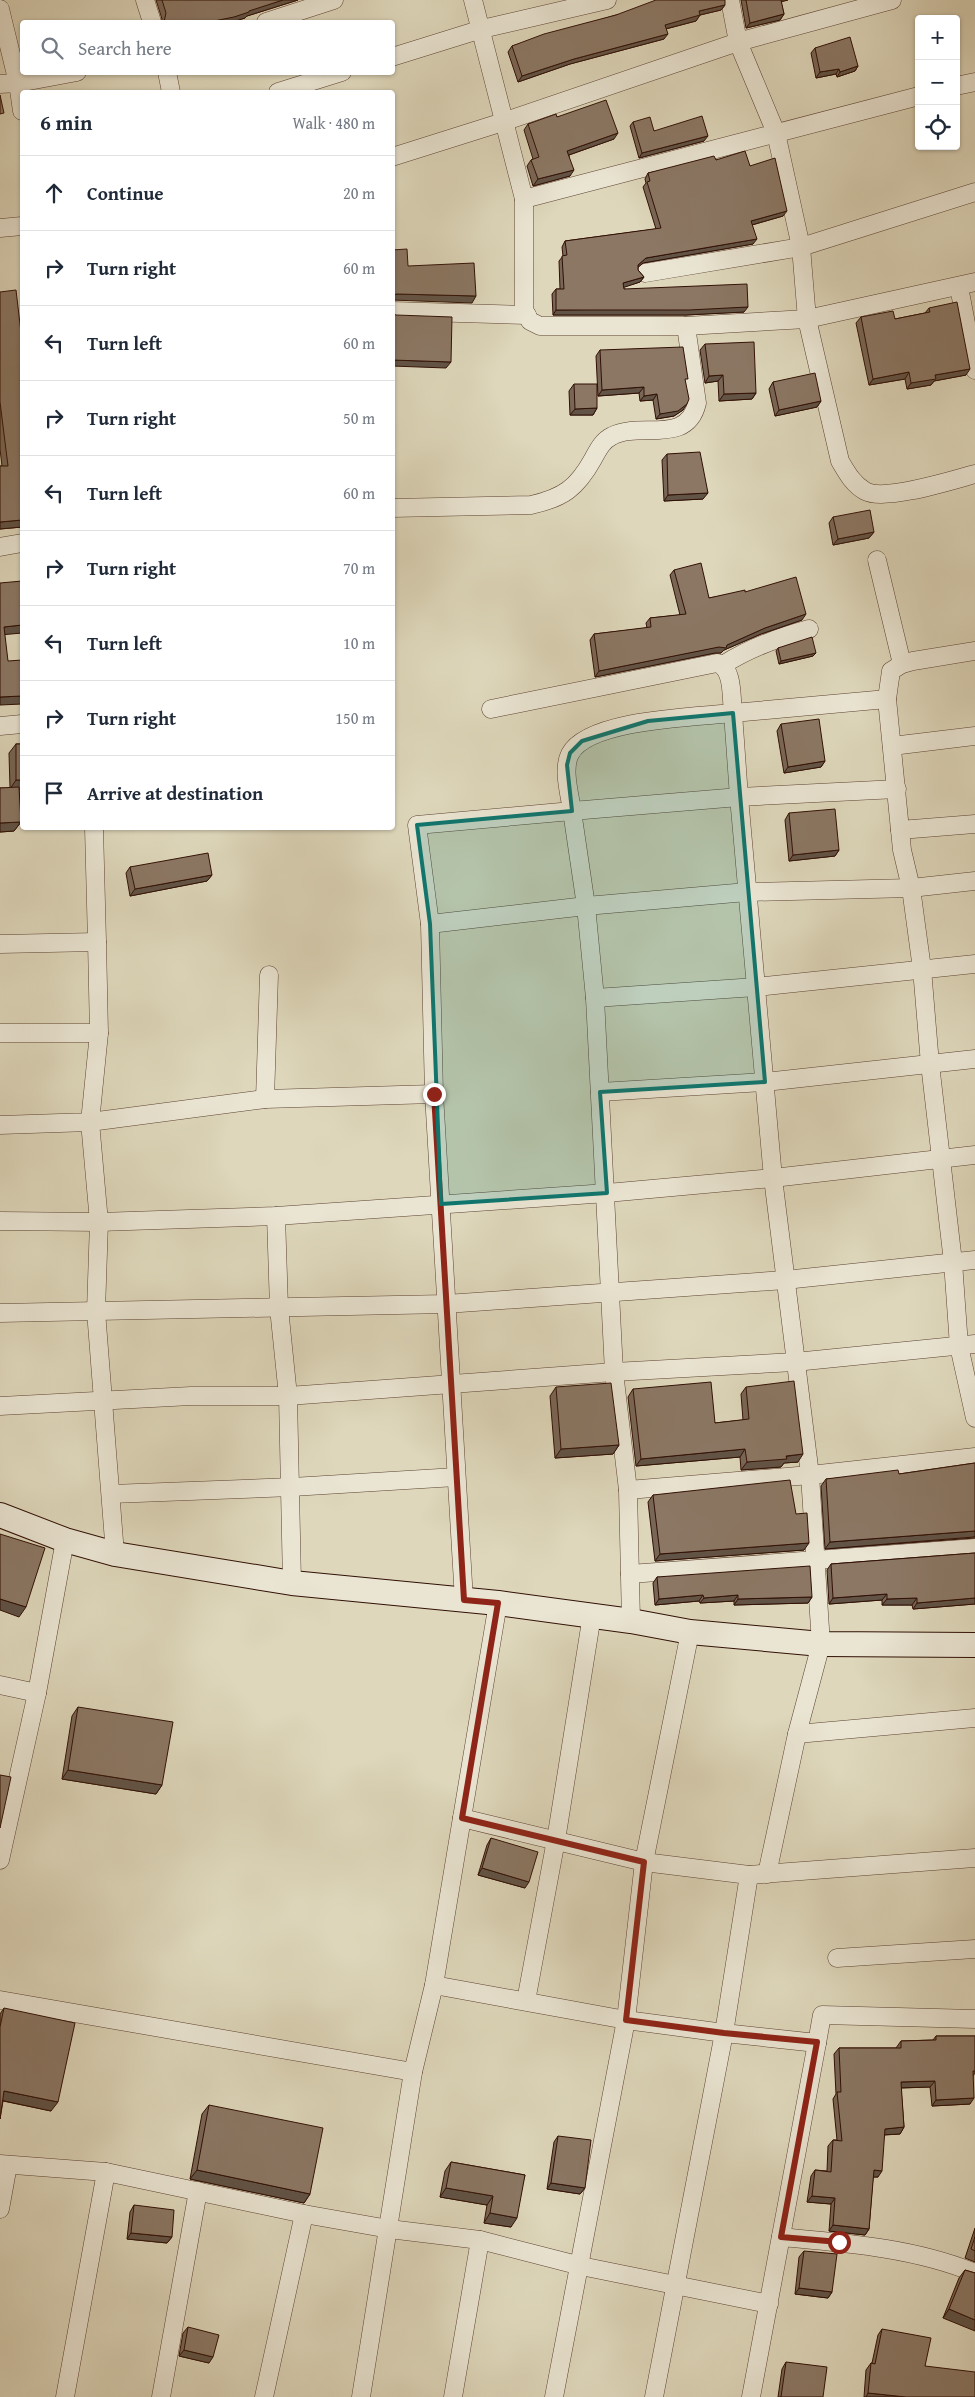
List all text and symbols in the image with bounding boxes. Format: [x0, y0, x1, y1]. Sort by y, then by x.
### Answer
map controls [915, 15, 960, 150]
button: + [915, 15, 960, 60]
search box [20, 20, 395, 75]
icon: search [38, 34, 66, 62]
text: Search here [78, 34, 172, 62]
button: − [915, 60, 960, 105]
button: locate [915, 105, 960, 150]
text: 6 min [40, 107, 92, 138]
text: Walk · 480 m [292, 111, 375, 135]
icon: ahead [40, 179, 68, 207]
text: Continue [87, 179, 164, 207]
text: 20 m [343, 181, 375, 205]
icon: right [40, 254, 68, 282]
text: Turn right [87, 254, 176, 282]
text: 60 m [343, 256, 375, 280]
icon: left [40, 329, 68, 357]
text: Turn left [87, 329, 162, 357]
text: 60 m [343, 331, 375, 355]
icon: right [40, 404, 68, 432]
text: Turn right [87, 404, 176, 432]
text: 50 m [343, 406, 375, 430]
icon: left [40, 479, 68, 507]
text: Turn left [87, 479, 162, 507]
text: 60 m [343, 481, 375, 505]
icon: right [40, 554, 68, 582]
text: Turn right [87, 554, 176, 582]
text: 70 m [343, 556, 375, 580]
icon: left [40, 629, 68, 657]
text: Turn left [87, 629, 162, 657]
text: 10 m [343, 631, 375, 655]
icon: right [40, 704, 68, 732]
text: Turn right [87, 704, 176, 732]
text: 150 m [335, 706, 375, 730]
icon: arrive [40, 779, 68, 807]
text: Arrive at destination [87, 779, 263, 807]
route end [423, 1083, 446, 1106]
route start [828, 2231, 851, 2254]

